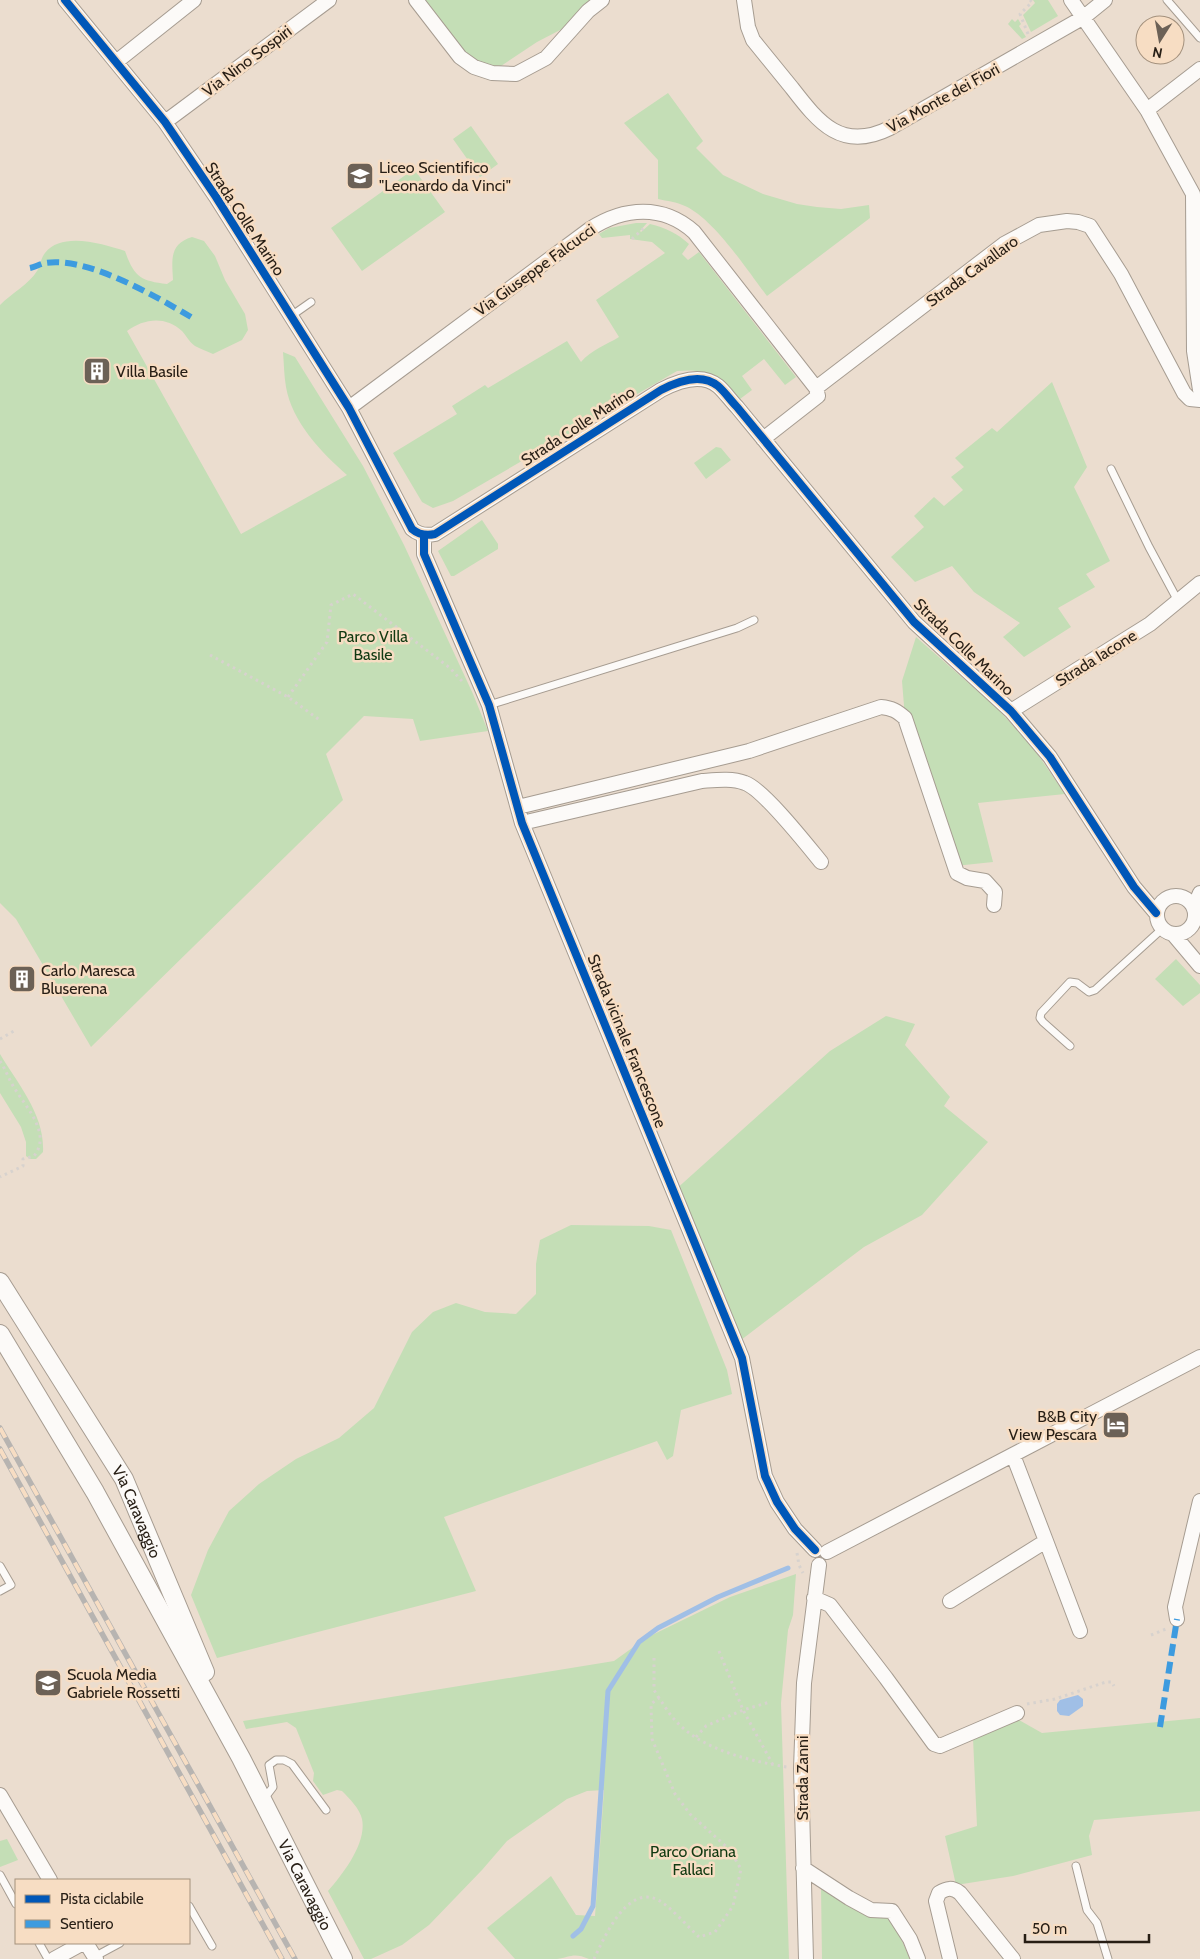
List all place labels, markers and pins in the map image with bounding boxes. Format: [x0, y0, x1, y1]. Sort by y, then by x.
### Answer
place label: Liceo Scientifico "Leonardo da Vinci" [379, 158, 511, 195]
school or university icon: Liceo Scientifico "Leonardo da Vinci" [345, 161, 375, 191]
building icon: Villa Basile [82, 356, 112, 386]
place label: Villa Basile [116, 362, 188, 381]
place label: Carlo Maresca Bluserena [41, 961, 135, 998]
building icon: Carlo Maresca Bluserena [7, 964, 37, 994]
place label: B&B City View Pescara [1008, 1407, 1097, 1444]
hotel icon: B&B City View Pescara [1101, 1410, 1131, 1440]
place label: Scuola Media Gabriele Rossetti [67, 1665, 180, 1702]
school or university icon: Scuola Media Gabriele Rossetti [33, 1668, 63, 1698]

